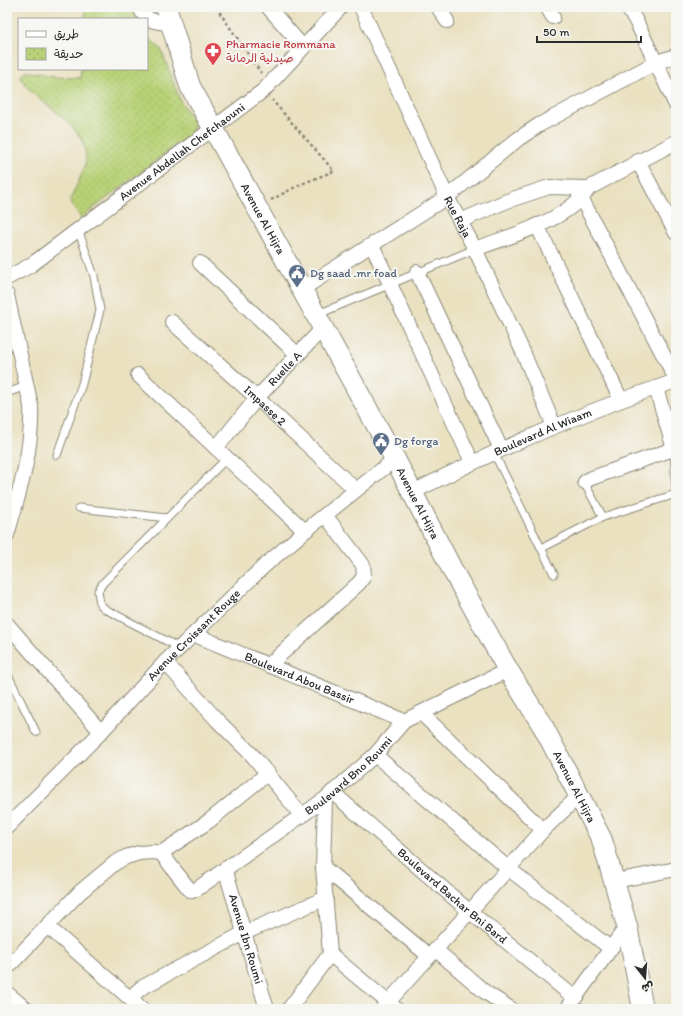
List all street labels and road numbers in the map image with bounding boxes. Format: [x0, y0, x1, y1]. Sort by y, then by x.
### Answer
street label: Avenue Abdellah Chefchaouni [116, 100, 247, 203]
street label: Avenue Al Hijra [238, 181, 288, 257]
street label: Rue Raja [441, 194, 475, 241]
street label: Ruelle A [265, 348, 305, 389]
street label: Impasse 2 [241, 383, 289, 429]
street label: Boulevard Al Wiaam [492, 405, 594, 459]
street label: Avenue Al Hijra [394, 465, 442, 542]
street label: Avenue Croissant Rouge [144, 586, 243, 684]
street label: Boulevard Abou Bassir [243, 649, 357, 707]
street label: Boulevard Bno Roumi [302, 734, 395, 818]
street label: Avenue Al Hijra [550, 749, 599, 825]
street label: Boulevard Bachar Bni Bard [395, 845, 510, 947]
street label: Avenue Ibn Roumi [226, 892, 266, 986]

